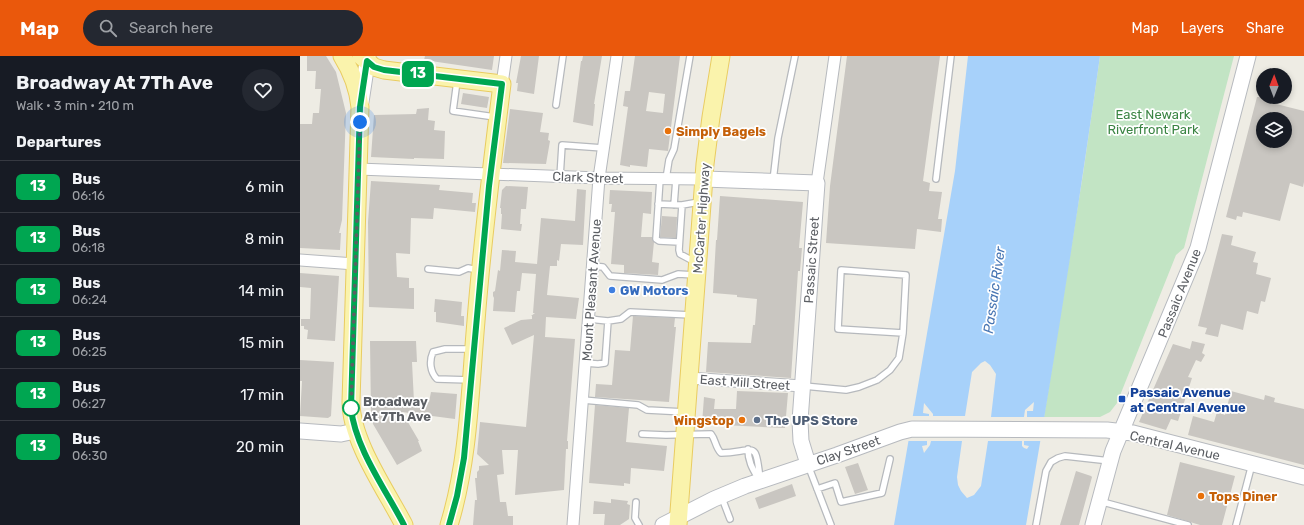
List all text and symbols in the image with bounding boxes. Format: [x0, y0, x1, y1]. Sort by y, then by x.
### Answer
search box [83, 10, 363, 46]
text: Map [20, 17, 59, 40]
icon: search [97, 17, 119, 39]
text: Search here [129, 19, 213, 37]
text: Map [1132, 20, 1159, 37]
text: Layers [1181, 20, 1224, 37]
text: Share [1246, 20, 1284, 37]
line badge: 13 [400, 61, 436, 87]
text: 13 [410, 65, 426, 82]
north arrow [1256, 68, 1292, 104]
map controls [1256, 68, 1292, 148]
button: heart [242, 69, 284, 111]
text: Broadway At 7Th Ave [16, 71, 213, 94]
text: Walk · 3 min · 210 m [16, 98, 134, 113]
park label: East Newark Riverfront Park [1107, 107, 1199, 137]
your location [350, 112, 370, 132]
button: layers [1256, 112, 1292, 148]
place label: Simply Bagels [676, 124, 766, 139]
marker: Simply Bagels [663, 126, 673, 136]
text: Departures [16, 133, 101, 151]
street label: McCarter Highway [690, 162, 714, 274]
street label: Clark Street [552, 169, 624, 186]
text: Bus [72, 170, 100, 188]
text: 13 [30, 178, 46, 195]
text: 6 min [245, 178, 284, 196]
text: 06:16 [72, 188, 105, 203]
street label: Passaic Street [801, 216, 822, 304]
street label: Mount Pleasant Avenue [579, 218, 604, 362]
text: Bus [72, 222, 100, 240]
text: 13 [30, 230, 46, 247]
text: 8 min [245, 230, 284, 248]
text: 06:18 [72, 240, 105, 255]
water label: Passaic River [980, 245, 1009, 335]
street label: Passaic Avenue [1155, 247, 1204, 340]
text: Bus [72, 274, 100, 292]
text: 13 [30, 282, 46, 299]
text: 14 min [239, 282, 284, 300]
place label: GW Motors [620, 283, 689, 298]
marker: GW Motors [607, 285, 617, 295]
text: 06:24 [72, 292, 107, 307]
text: Bus [72, 326, 100, 344]
text: 13 [30, 334, 46, 351]
text: 15 min [239, 334, 284, 352]
text: 06:25 [72, 344, 107, 359]
street label: East Mill Street [699, 372, 791, 393]
text: Bus [72, 378, 100, 396]
place label: Passaic Avenue at Central Avenue [1130, 385, 1246, 415]
text: 13 [30, 386, 46, 403]
text: 17 min [240, 386, 284, 404]
place label: Broadway At 7Th Ave [363, 394, 431, 424]
marker: Passaic Avenue at Central Avenue [1117, 394, 1127, 404]
text: 06:27 [72, 396, 106, 411]
marker: Broadway At 7Th Ave [342, 399, 360, 417]
place label: Wingstop [674, 413, 734, 428]
place label: The UPS Store [765, 413, 858, 428]
marker: Wingstop [737, 415, 747, 425]
marker: The UPS Store [752, 415, 762, 425]
street label: Central Avenue [1128, 428, 1222, 463]
text: Bus [72, 430, 100, 448]
street label: Clay Street [814, 433, 882, 468]
text: 13 [30, 438, 46, 455]
text: 20 min [236, 438, 284, 456]
text: 06:30 [72, 448, 108, 463]
place label: Tops Diner [1209, 489, 1277, 504]
marker: Tops Diner [1196, 491, 1206, 501]

